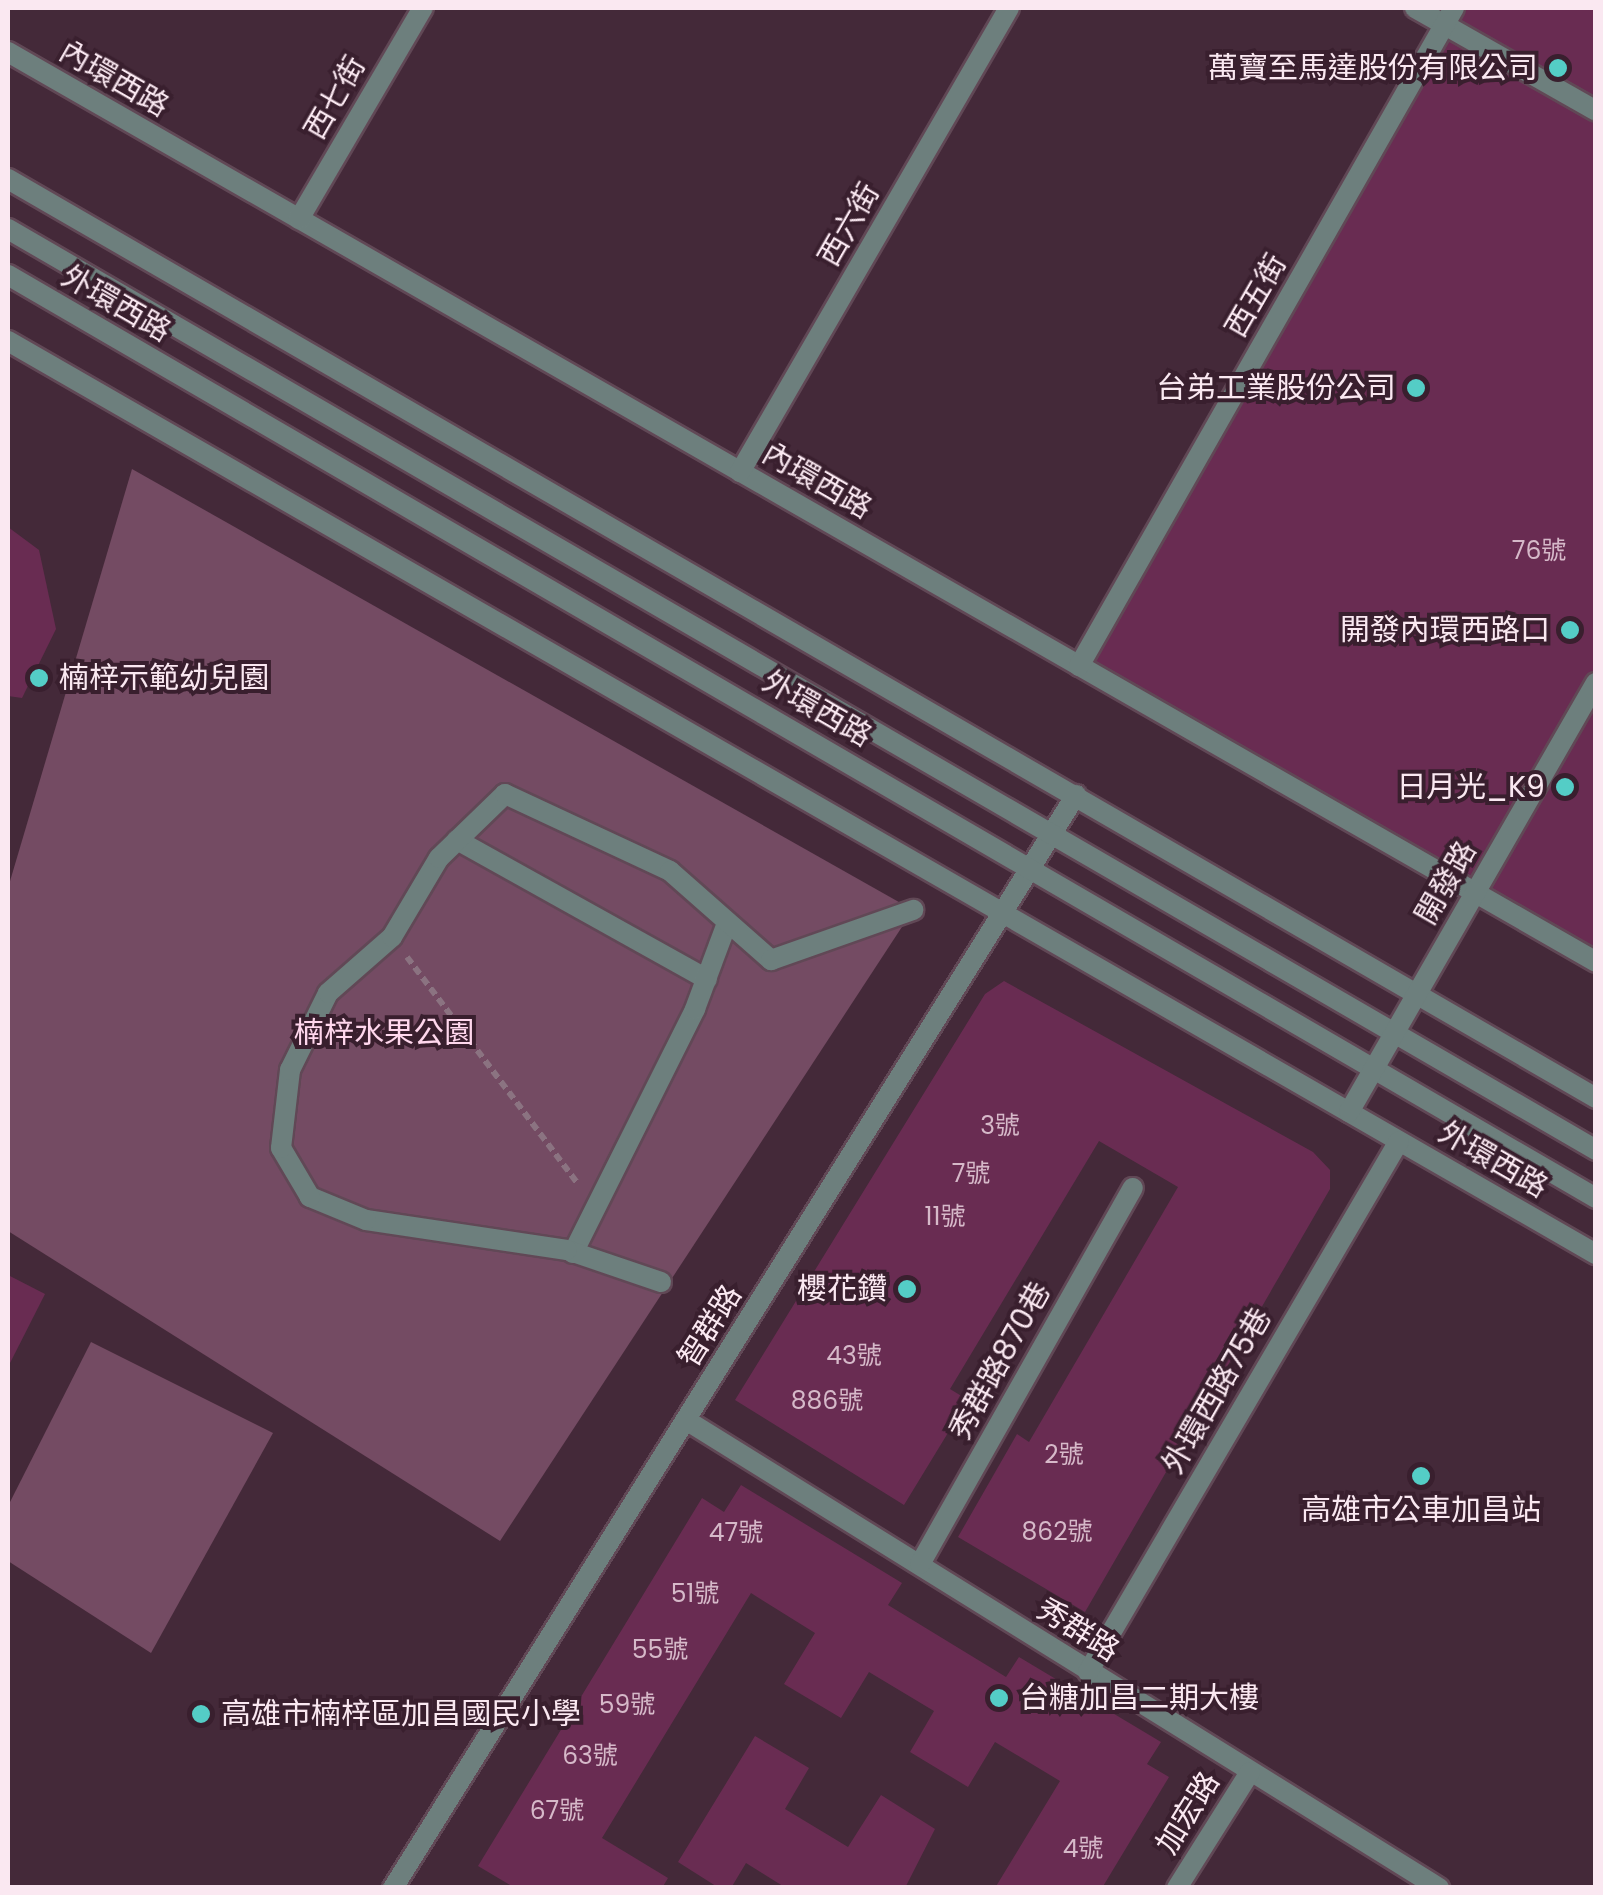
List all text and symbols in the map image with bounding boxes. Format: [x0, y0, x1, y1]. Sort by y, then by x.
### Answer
street label: 內環西路 [53, 33, 175, 125]
street label: 西七街 [297, 50, 373, 146]
place label: 萬寶至馬達股份有限公司 [1208, 50, 1538, 86]
marker: 萬寶至馬達股份有限公司 [1547, 57, 1569, 79]
street label: 西六街 [811, 177, 887, 273]
street label: 西五街 [1218, 248, 1294, 344]
street label: 外環西路 [55, 258, 177, 350]
place label: 台弟工業股份公司 [1156, 370, 1396, 406]
marker: 台弟工業股份公司 [1405, 377, 1427, 399]
street label: 內環西路 [756, 435, 878, 527]
house number: 76號 [1512, 536, 1566, 566]
place label: 開發內環西路口 [1340, 612, 1550, 648]
marker: 開發內環西路口 [1559, 619, 1581, 641]
place label: 楠梓示範幼兒園 [59, 660, 269, 696]
street label: 外環西路 [756, 663, 878, 755]
marker: 楠梓示範幼兒園 [28, 667, 50, 689]
place label: 日月光_K9 [1396, 769, 1545, 805]
marker: 日月光_K9 [1554, 776, 1576, 798]
street label: 開發路 [1408, 835, 1484, 931]
park label: 楠梓水果公園 [294, 1015, 474, 1051]
house number: 3號 [980, 1111, 1020, 1141]
street label: 外環西路 [1432, 1114, 1554, 1206]
house number: 7號 [952, 1159, 990, 1189]
house number: 11號 [925, 1202, 965, 1232]
place label: 櫻花鑽 [797, 1271, 887, 1307]
street label: 秀群路870巷 [942, 1276, 1058, 1446]
street label: 智群路 [671, 1278, 749, 1374]
marker: 櫻花鑽 [896, 1278, 918, 1300]
street label: 外環西路75巷 [1155, 1302, 1279, 1480]
house number: 43號 [826, 1341, 882, 1371]
house number: 886號 [791, 1386, 863, 1416]
house number: 2號 [1044, 1440, 1084, 1470]
marker: 高雄市公車加昌站 [1410, 1465, 1432, 1487]
place label: 高雄市公車加昌站 [1301, 1492, 1541, 1528]
house number: 862號 [1021, 1517, 1093, 1547]
house number: 47號 [709, 1518, 763, 1548]
house number: 51號 [671, 1579, 719, 1609]
street label: 秀群路 [1030, 1591, 1126, 1669]
house number: 55號 [632, 1635, 688, 1665]
place label: 台糖加昌二期大樓 [1019, 1680, 1259, 1716]
marker: 台糖加昌二期大樓 [988, 1687, 1010, 1709]
house number: 59號 [599, 1690, 655, 1720]
place label: 高雄市楠梓區加昌國民小學 [221, 1696, 581, 1732]
marker: 高雄市楠梓區加昌國民小學 [190, 1703, 212, 1725]
house number: 63號 [562, 1741, 618, 1771]
street label: 加宏路 [1149, 1765, 1227, 1861]
house number: 67號 [530, 1796, 584, 1826]
house number: 4號 [1063, 1834, 1103, 1864]

